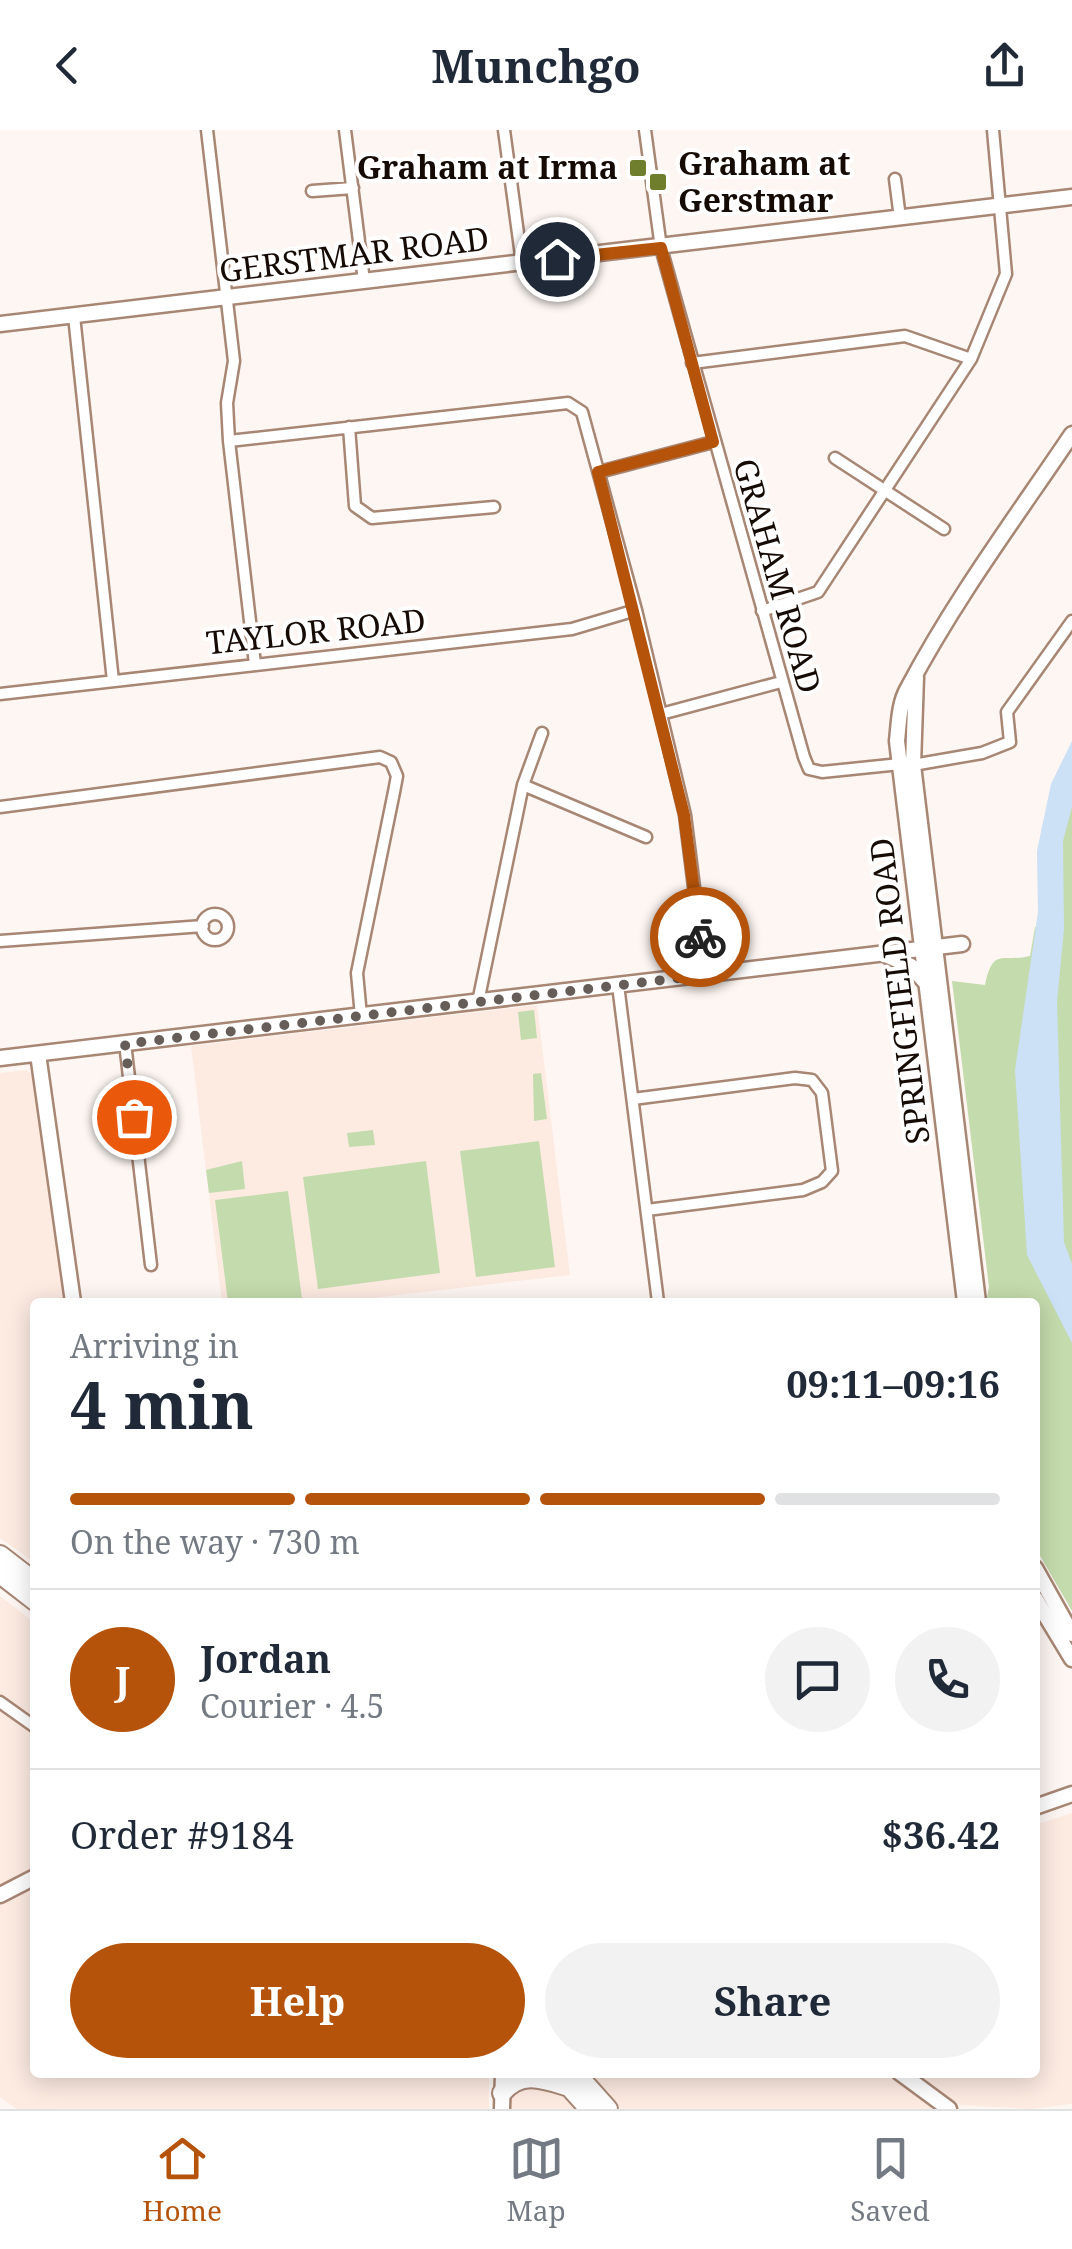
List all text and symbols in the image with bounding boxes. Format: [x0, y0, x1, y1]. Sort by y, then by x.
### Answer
text: Munchgo [431, 35, 641, 96]
icon: back [40, 38, 95, 93]
icon: share [977, 38, 1032, 93]
place label: Graham at Gerstmar [678, 141, 851, 221]
place label: Graham at Irma [357, 145, 618, 188]
marker: Graham at Irma [627, 157, 649, 179]
marker: Graham at Gerstmar [647, 171, 669, 193]
street label: GERSTMAR ROAD [217, 216, 491, 291]
pin [515, 217, 600, 302]
icon: home [530, 232, 585, 287]
street label: GRAHAM ROAD [724, 453, 832, 698]
street label: TAYLOR ROAD [204, 598, 428, 663]
street label: SPRINGFIELD ROAD [858, 836, 939, 1147]
courier [650, 887, 750, 987]
icon: bike [673, 910, 728, 965]
pin [92, 1075, 177, 1160]
icon: bag [107, 1090, 162, 1145]
text: Arriving in [70, 1324, 239, 1367]
text: 09:11–09:16 [786, 1357, 1000, 1409]
text: 4 min [70, 1360, 254, 1448]
text: On the way · 730 m [70, 1520, 360, 1563]
button: chat [765, 1627, 870, 1732]
button: phone [895, 1627, 1000, 1732]
text: Jordan [200, 1632, 331, 1684]
text: J [115, 1653, 130, 1705]
text: Courier · 4.5 [200, 1684, 384, 1727]
text: Order #9184 [70, 1808, 294, 1860]
text: $36.42 [881, 1808, 1000, 1860]
button: Help [70, 1943, 525, 2058]
button: Share [545, 1943, 1000, 2058]
tab: Home [142, 2131, 222, 2229]
tab: Map [507, 2131, 566, 2229]
tab: Saved [850, 2131, 930, 2229]

